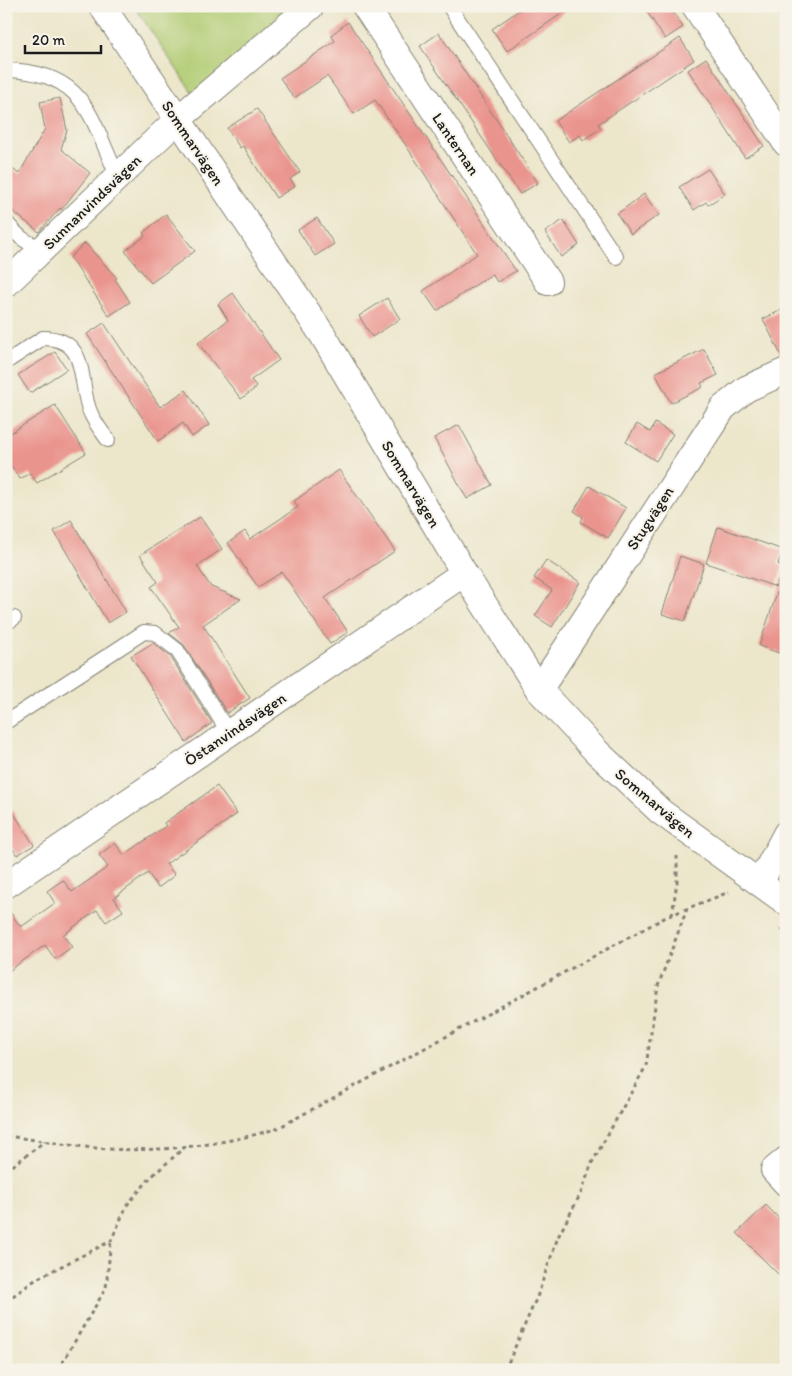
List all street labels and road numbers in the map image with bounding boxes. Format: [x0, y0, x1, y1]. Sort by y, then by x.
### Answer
street label: Sommarvägen [158, 97, 228, 189]
street label: Lanternan [428, 109, 484, 179]
street label: Sunnanvindsvägen [39, 150, 145, 254]
street label: Sommarvägen [378, 437, 444, 531]
street label: Stugvägen [622, 482, 678, 553]
street label: Östanvindsvägen [181, 688, 289, 770]
street label: Sommarvägen [611, 764, 699, 842]

